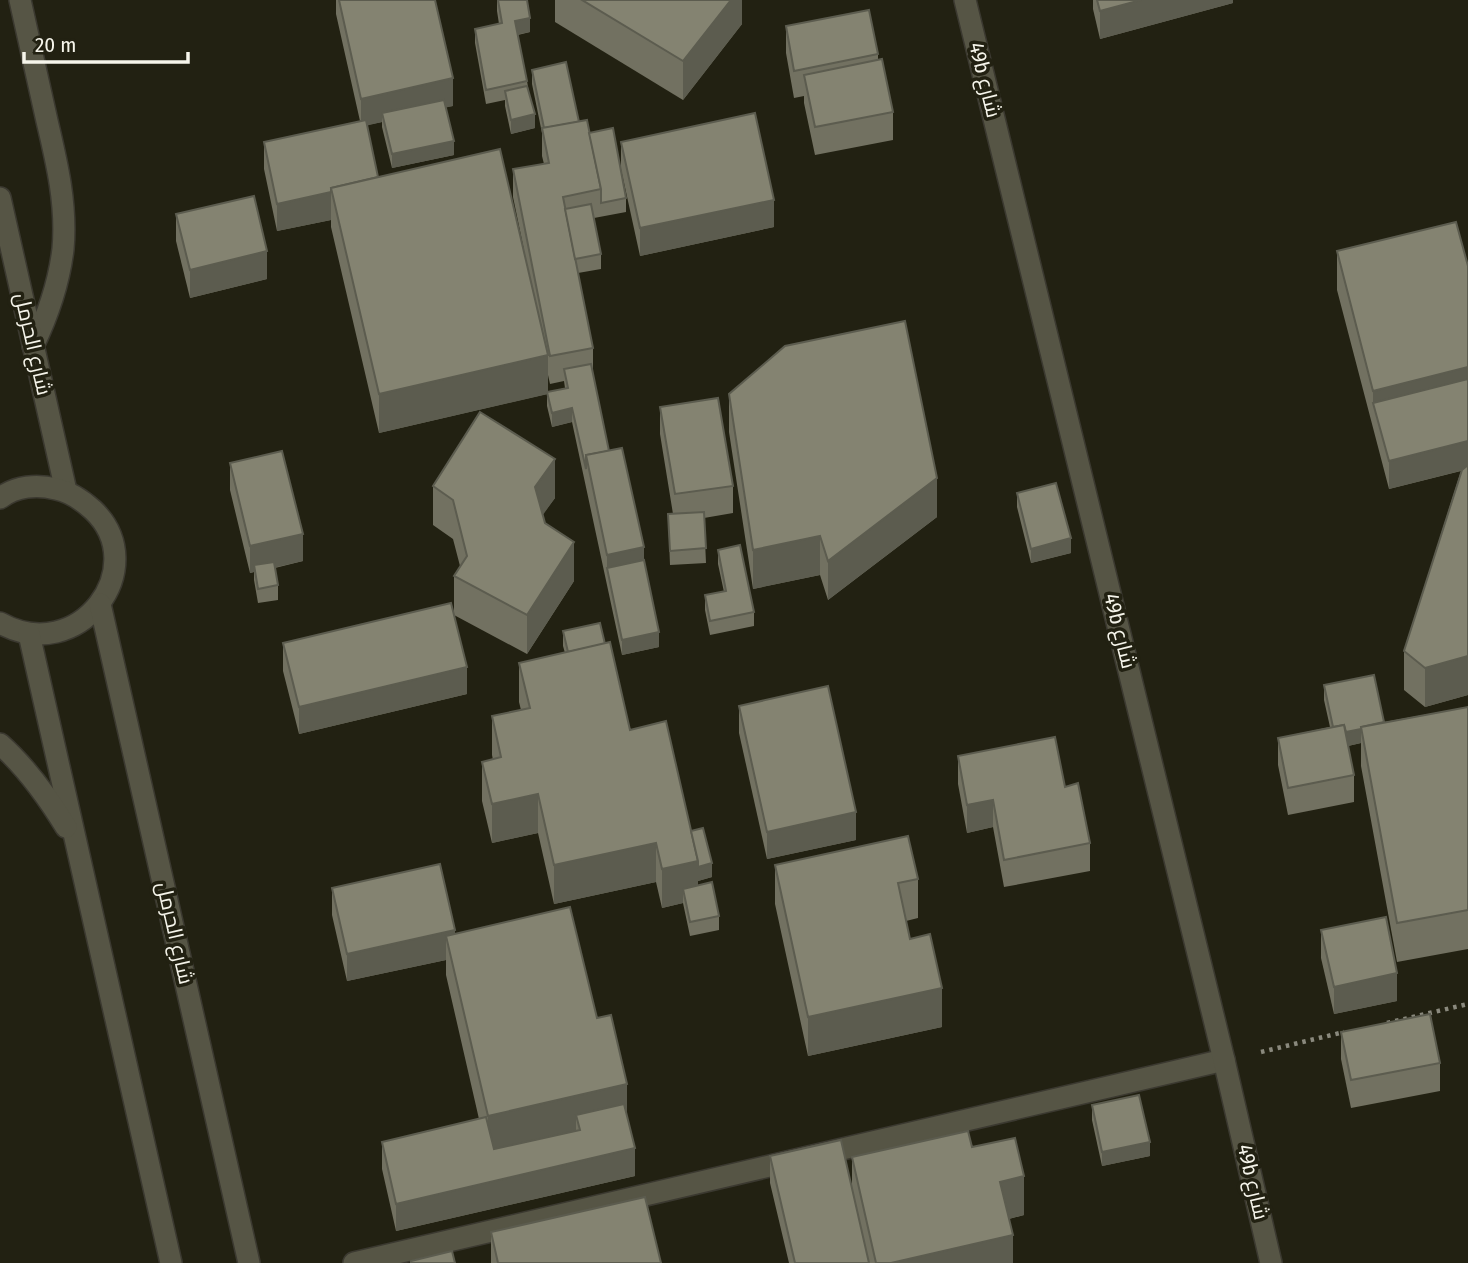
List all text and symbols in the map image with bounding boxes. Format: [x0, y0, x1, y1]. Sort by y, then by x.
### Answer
scale bar [24, 21, 189, 65]
text: 20 m [35, 32, 76, 58]
street label: 49b شارع [962, 40, 1007, 121]
street label: شارع الحرمل [8, 290, 57, 398]
street label: 49b شارع [1097, 591, 1142, 672]
street label: شارع الحرمل [150, 879, 199, 987]
street label: 49b شارع [1231, 1142, 1274, 1223]

